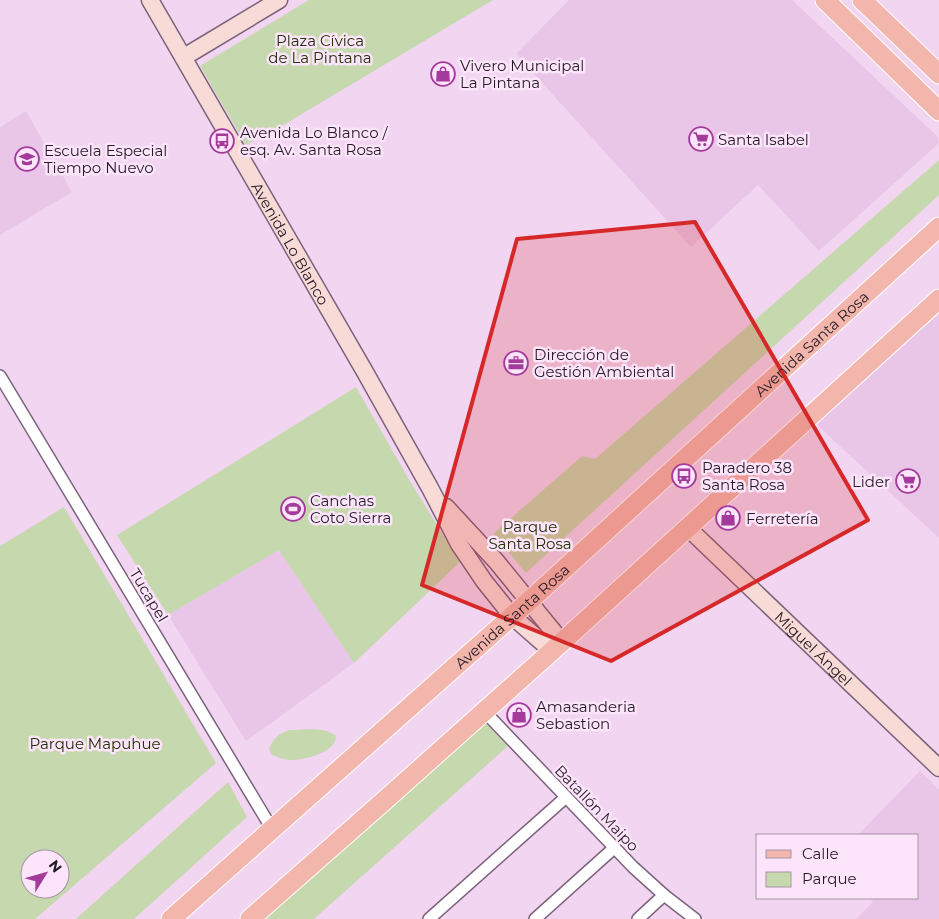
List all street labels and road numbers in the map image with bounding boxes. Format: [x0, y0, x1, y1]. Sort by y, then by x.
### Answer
street label: Avenida Lo Blanco [248, 179, 334, 308]
street label: Avenida Santa Rosa [750, 287, 872, 400]
street label: Avenida Santa Rosa [450, 560, 573, 672]
street label: Tucapel [126, 565, 172, 625]
street label: Miguel Ángel [771, 607, 856, 690]
street label: Batallón Maipo [551, 761, 643, 855]

